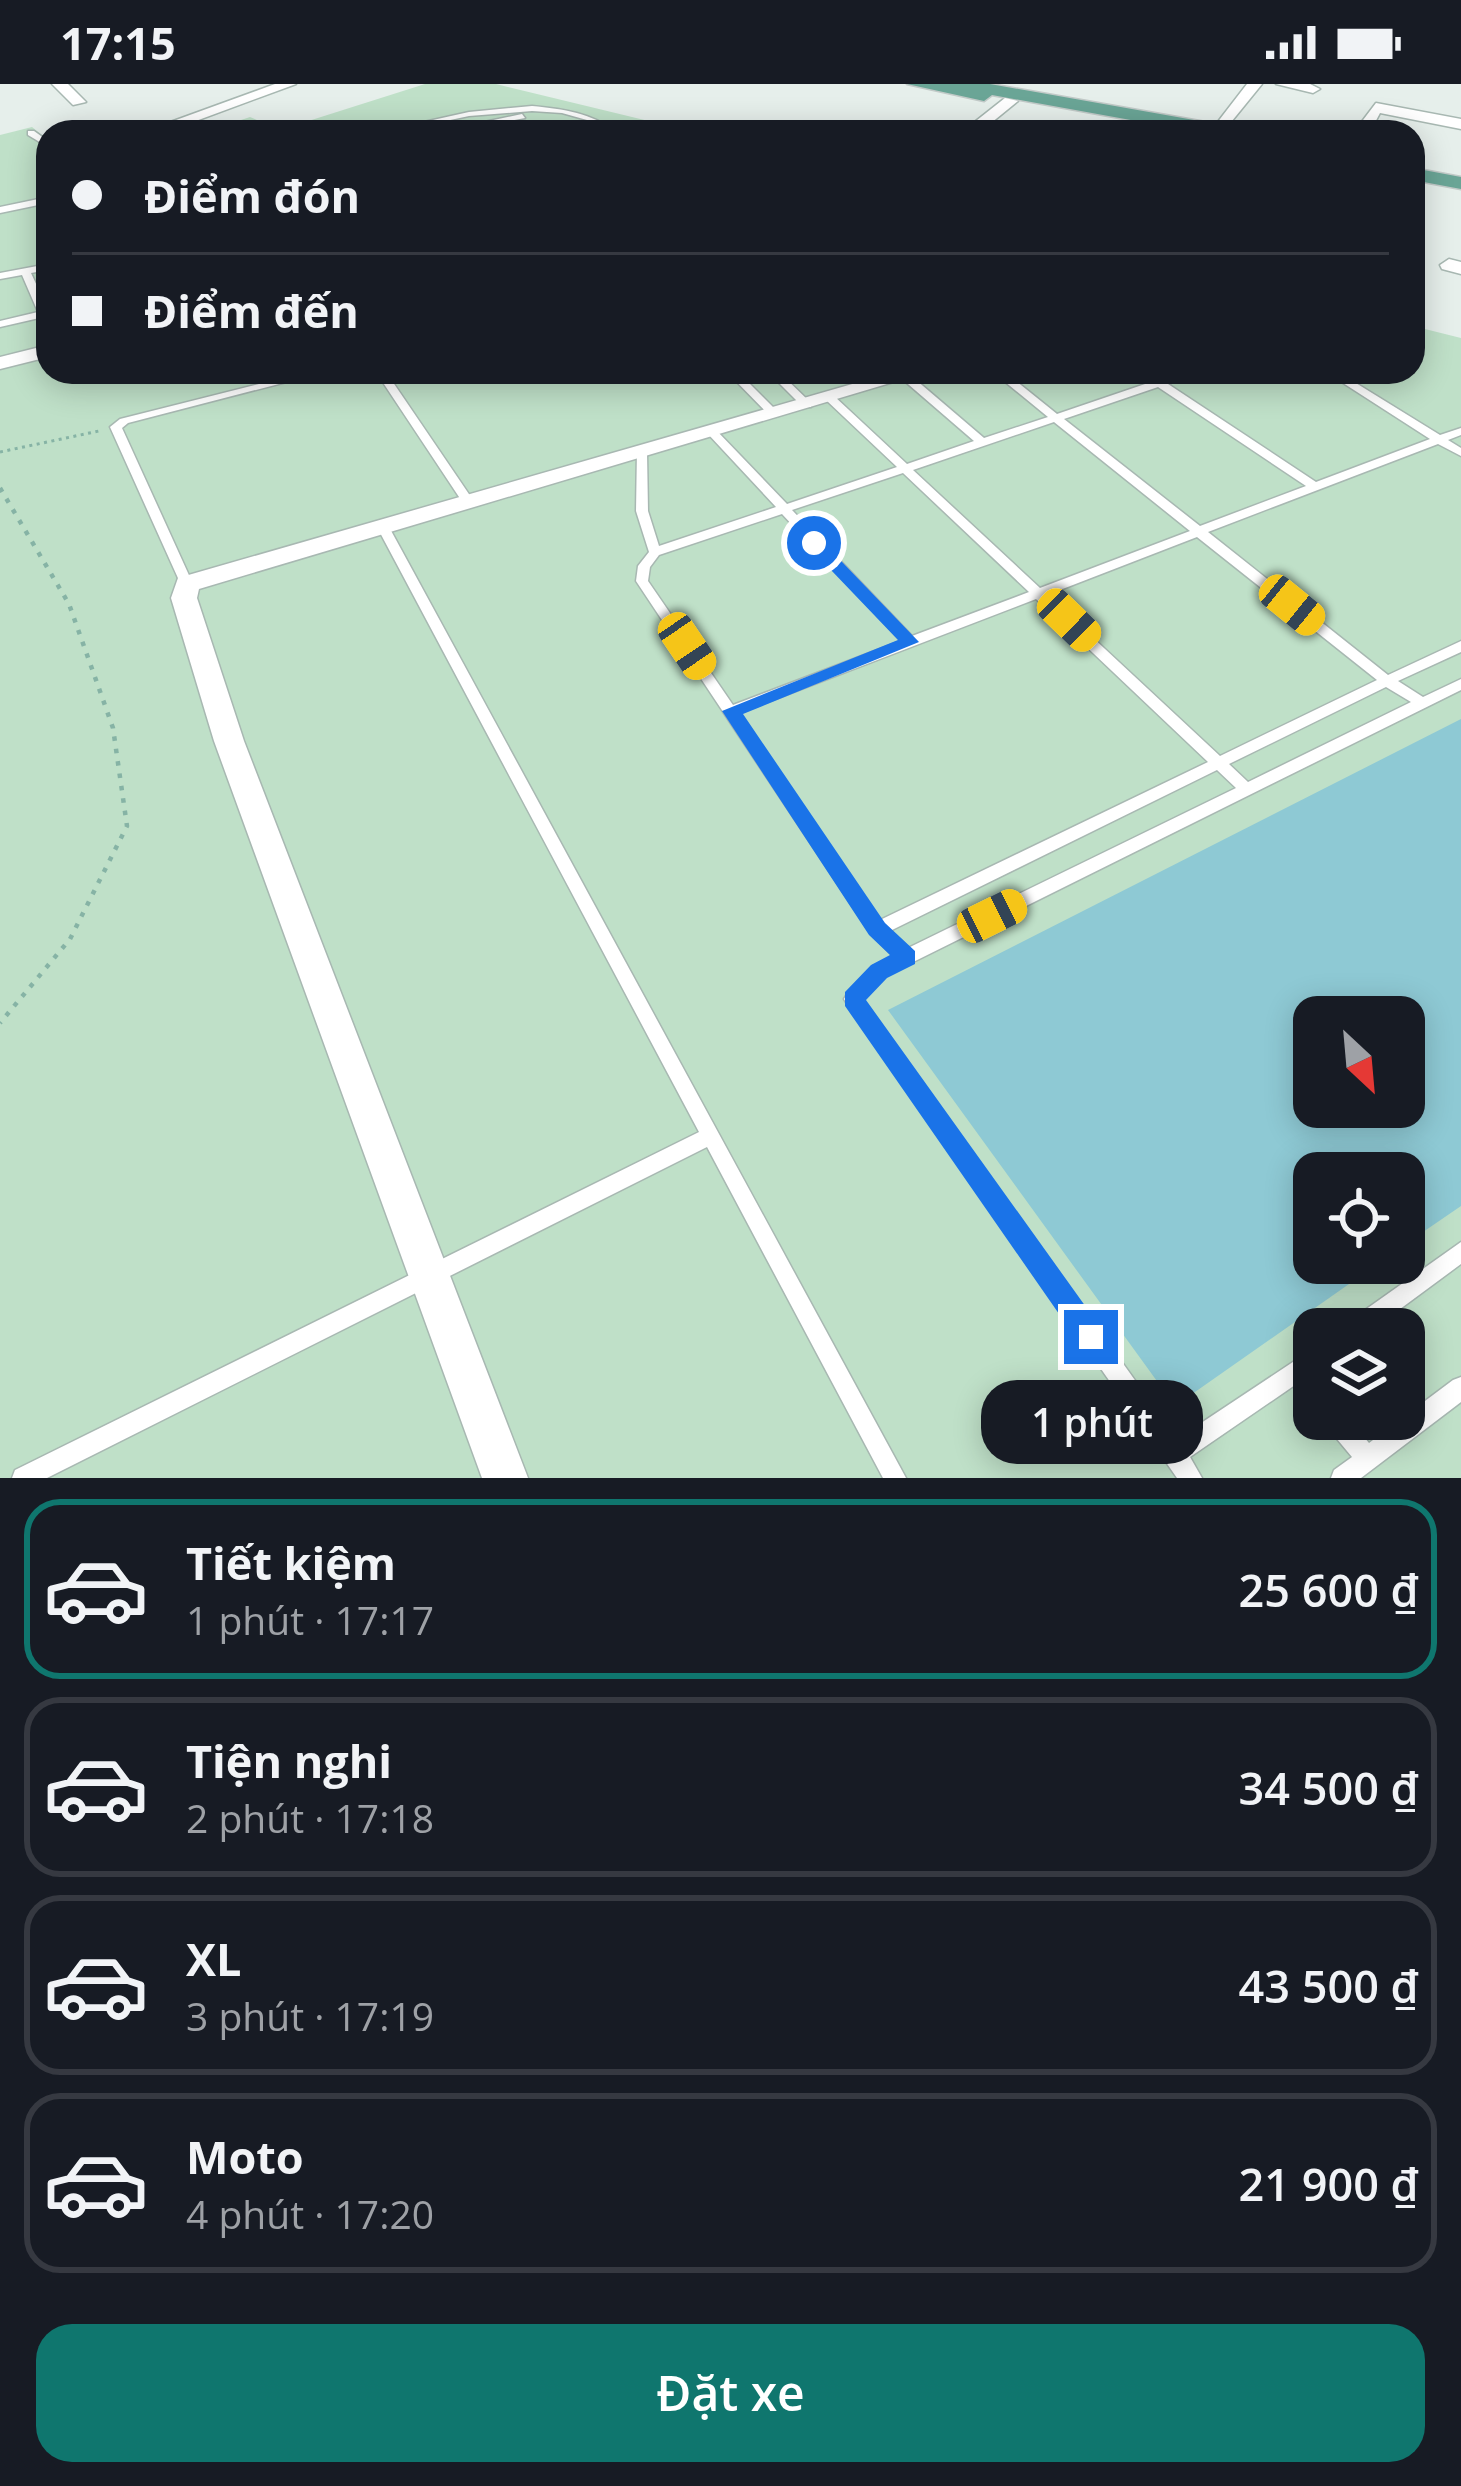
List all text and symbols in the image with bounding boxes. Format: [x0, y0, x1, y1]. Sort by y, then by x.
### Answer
text: 17:15 [60, 12, 176, 73]
text: Điểm đón [144, 165, 360, 226]
text: Điểm đến [144, 280, 359, 341]
route start [787, 516, 841, 570]
car [1253, 568, 1331, 642]
car [1031, 582, 1107, 658]
car [652, 606, 722, 686]
car [952, 884, 1032, 948]
north arrow [1293, 996, 1425, 1128]
map controls [1293, 996, 1425, 1440]
button: locate [1293, 1152, 1425, 1284]
button: layers [1293, 1308, 1425, 1440]
route end [1064, 1310, 1118, 1364]
callout: 1 phút [980, 1379, 1202, 1463]
text: 1 phút [1031, 1395, 1153, 1448]
text: Tiết kiệm [186, 1532, 396, 1593]
icon: car [42, 1535, 150, 1643]
text: 25 600 ₫ [1239, 1559, 1419, 1620]
text: 1 phút · 17:17 [186, 1593, 434, 1646]
text: Tiện nghi [186, 1730, 392, 1791]
icon: car [42, 1733, 150, 1841]
text: 34 500 ₫ [1239, 1757, 1419, 1818]
text: 2 phút · 17:18 [186, 1791, 434, 1844]
text: XL [186, 1928, 241, 1989]
icon: car [42, 1931, 150, 2039]
text: 43 500 ₫ [1239, 1955, 1419, 2016]
text: 3 phút · 17:19 [186, 1989, 434, 2042]
text: Moto [186, 2126, 304, 2187]
icon: car [42, 2129, 150, 2237]
text: 21 900 ₫ [1239, 2153, 1419, 2214]
text: 4 phút · 17:20 [186, 2187, 434, 2240]
button: Đặt xe [36, 2324, 1425, 2462]

